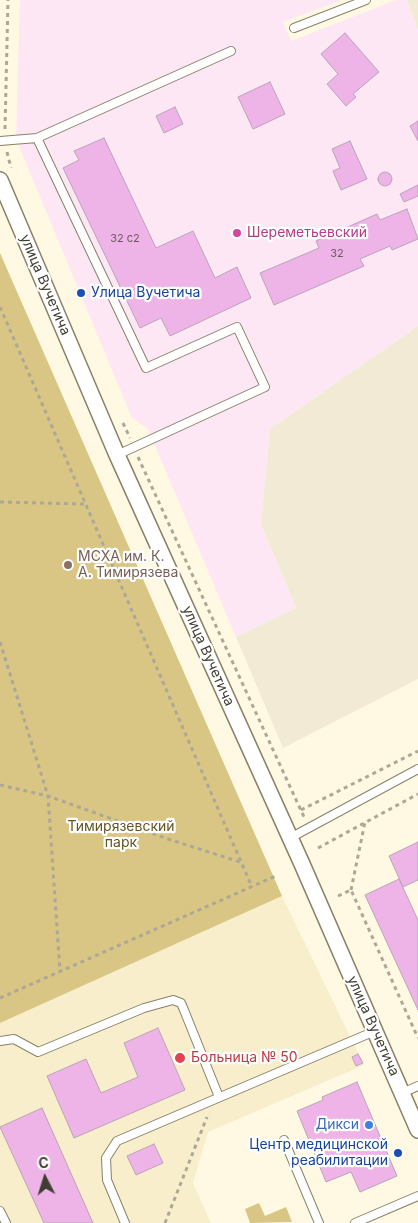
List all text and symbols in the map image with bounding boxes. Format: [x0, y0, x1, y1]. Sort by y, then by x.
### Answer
place label: Шереметьевский [247, 225, 367, 241]
marker: Шереметьевский [231, 227, 243, 239]
street label: улица Вучетича [16, 232, 74, 338]
house number: 32 с2 [110, 232, 140, 246]
house number: 32 [330, 247, 344, 261]
place label: Улица Вучетича [91, 285, 200, 301]
marker: Улица Вучетича [75, 287, 87, 299]
place label: МСХА им. К. А. Тимирязева [78, 549, 178, 582]
marker: МСХА им. К. А. Тимирязева [62, 559, 74, 571]
street label: улица Вучетича [178, 603, 238, 709]
park label: Тимирязевский парк [67, 819, 175, 852]
street label: улица Вучетича [343, 973, 403, 1079]
place label: Больница № 50 [191, 1050, 298, 1066]
marker: Больница № 50 [173, 1051, 187, 1065]
place label: Дикси [316, 1117, 359, 1133]
marker: Дикси [363, 1119, 375, 1131]
place label: Центр медицинской реабилитации [249, 1137, 388, 1170]
marker: Центр медицинской реабилитации [392, 1147, 404, 1159]
north arrow [20, 1153, 70, 1203]
text: С [38, 1154, 50, 1171]

